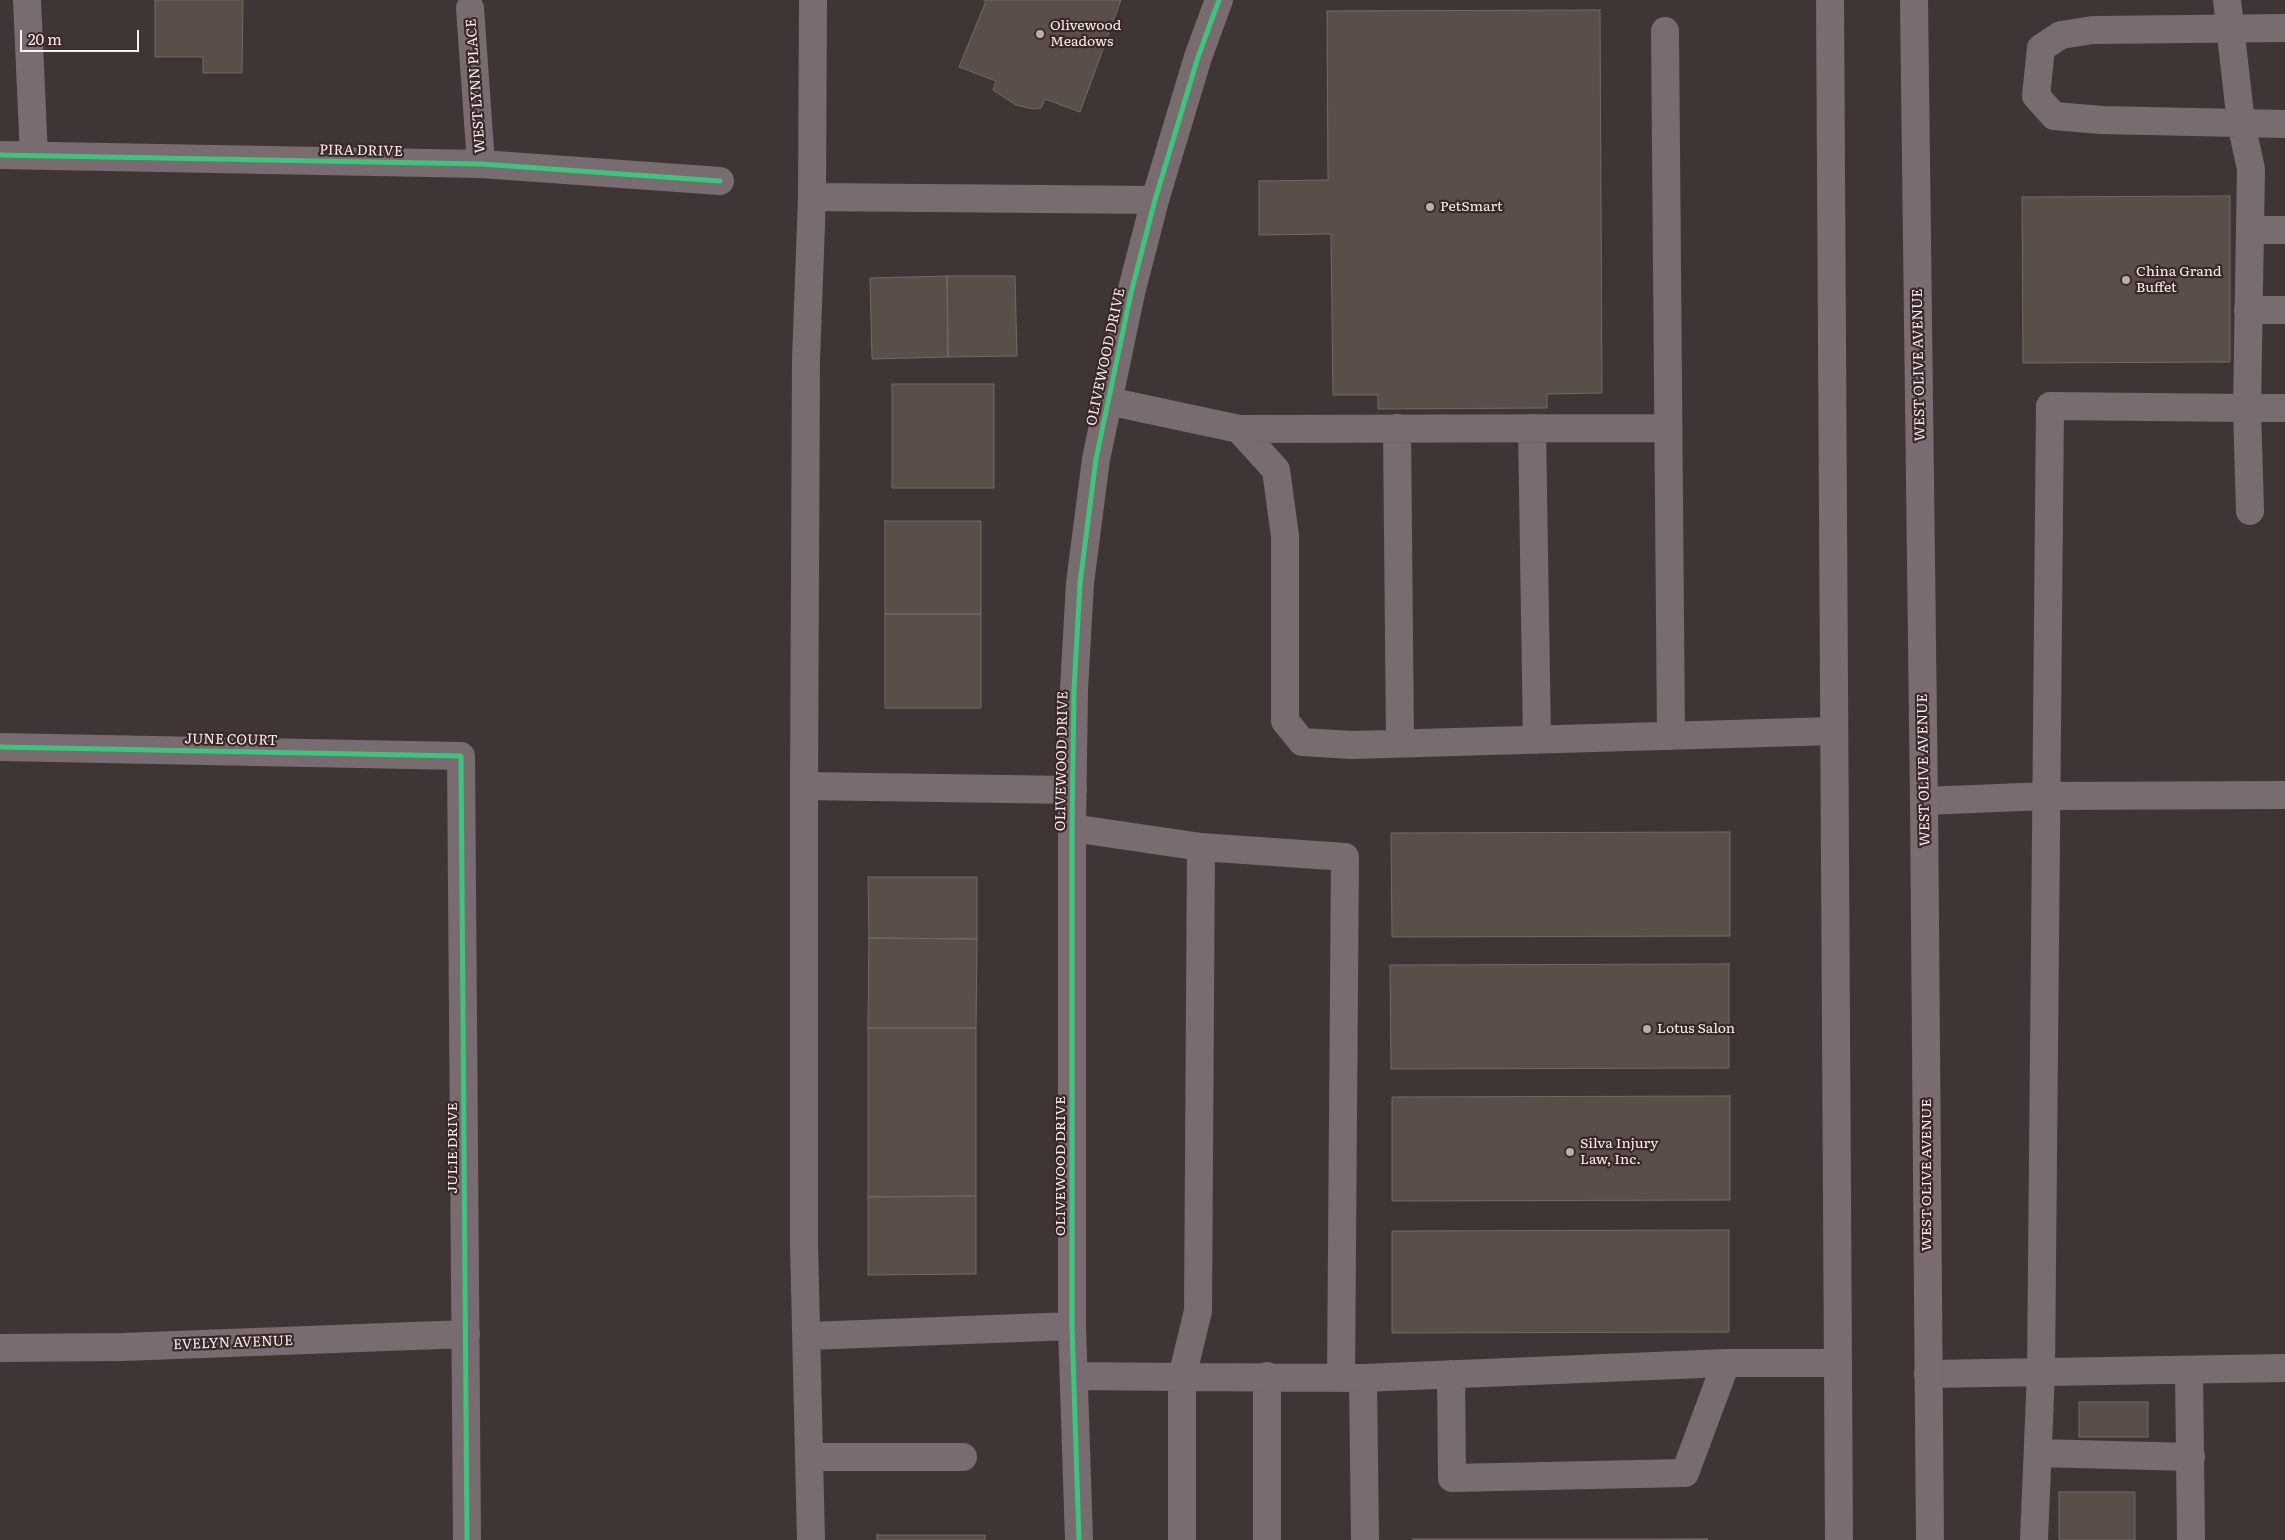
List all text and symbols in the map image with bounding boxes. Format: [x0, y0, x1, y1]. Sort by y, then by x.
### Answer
street label: WEST LYNN PLACE [463, 18, 489, 154]
place label: Olivewood Meadows [1050, 18, 1121, 50]
scale bar [22, 20, 141, 52]
text: 20 m [28, 27, 62, 50]
marker: Olivewood Meadows [1034, 28, 1046, 40]
street label: PIRA DRIVE [319, 142, 403, 160]
place label: PetSmart [1440, 199, 1503, 215]
marker: PetSmart [1424, 201, 1436, 213]
place label: China Grand Buffet [2136, 264, 2221, 296]
marker: China Grand Buffet [2120, 274, 2132, 286]
street label: OLIVEWOOD DRIVE [1083, 287, 1129, 427]
street label: WEST OLIVE AVENUE [1909, 288, 1929, 442]
street label: OLIVEWOOD DRIVE [1052, 691, 1072, 831]
street label: WEST OLIVE AVENUE [1914, 693, 1934, 847]
street label: JUNE COURT [184, 731, 278, 749]
place label: Lotus Salon [1657, 1021, 1735, 1037]
marker: Lotus Salon [1641, 1023, 1653, 1035]
street label: OLIVEWOOD DRIVE [1053, 1096, 1069, 1236]
street label: WEST OLIVE AVENUE [1919, 1099, 1935, 1251]
street label: JULIE DRIVE [445, 1102, 461, 1194]
place label: Silva Injury Law, Inc. [1580, 1136, 1658, 1168]
marker: Silva Injury Law, Inc. [1564, 1146, 1576, 1158]
street label: EVELYN AVENUE [173, 1333, 293, 1353]

